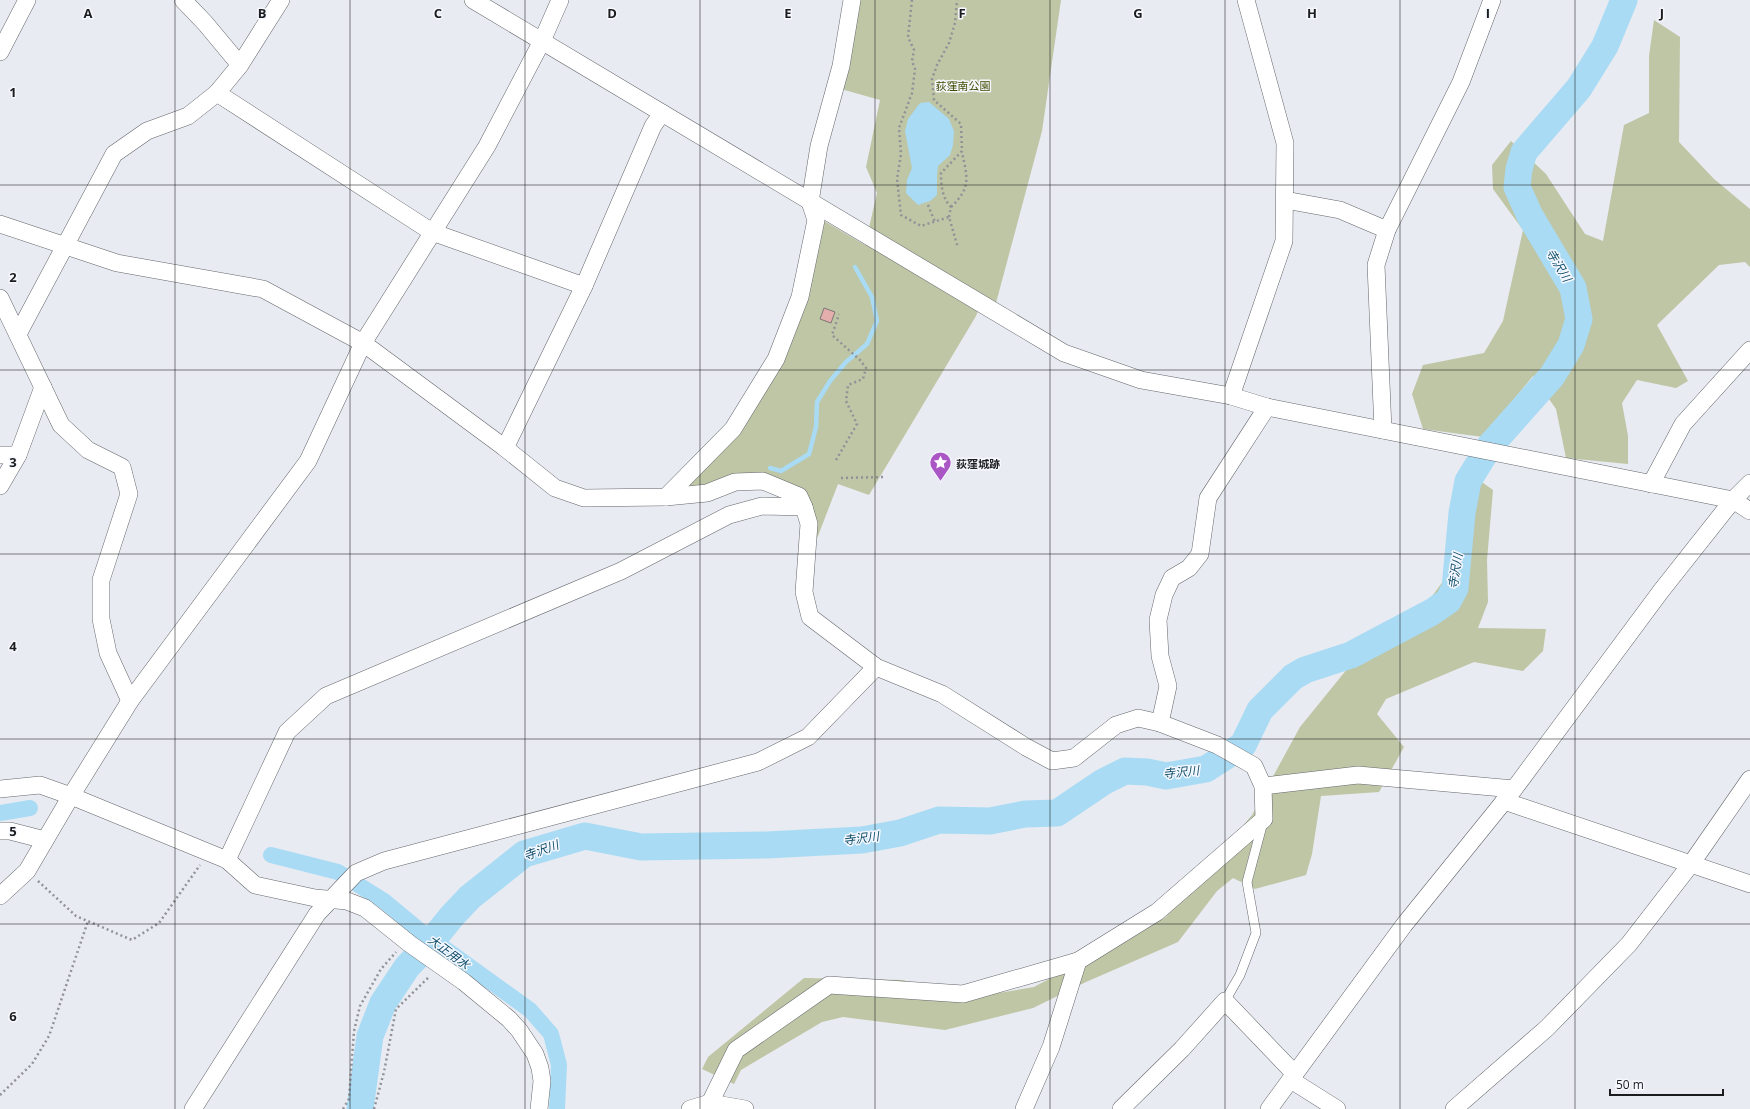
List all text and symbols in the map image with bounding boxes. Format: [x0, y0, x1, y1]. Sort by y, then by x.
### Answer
text: A [84, 4, 93, 22]
text: B [258, 4, 267, 22]
text: C [434, 4, 442, 22]
text: D [607, 4, 617, 22]
text: E [784, 4, 792, 22]
text: F [958, 4, 966, 22]
text: G [1133, 4, 1143, 22]
text: H [1307, 4, 1317, 22]
text: I [1486, 4, 1490, 22]
text: J [1659, 4, 1664, 22]
park label: 荻窪南公園 [936, 78, 991, 93]
text: 1 [9, 83, 17, 101]
water label: 寺沢川 [1542, 245, 1577, 287]
text: 2 [9, 268, 17, 286]
place icon: 荻窪城跡 [928, 450, 954, 483]
text: 3 [9, 453, 17, 471]
place label: 荻窪城跡 [956, 456, 1000, 471]
water label: 寺沢川 [1444, 550, 1467, 590]
text: 4 [9, 637, 17, 655]
water label: 寺沢川 [1162, 761, 1202, 782]
text: 5 [9, 822, 17, 840]
water label: 寺沢川 [842, 827, 882, 849]
water label: 寺沢川 [521, 835, 563, 864]
water label: 大正用水 [425, 931, 475, 974]
text: 6 [9, 1007, 17, 1025]
scale bar [1610, 1071, 1723, 1097]
text: 50 m [1616, 1076, 1644, 1093]

